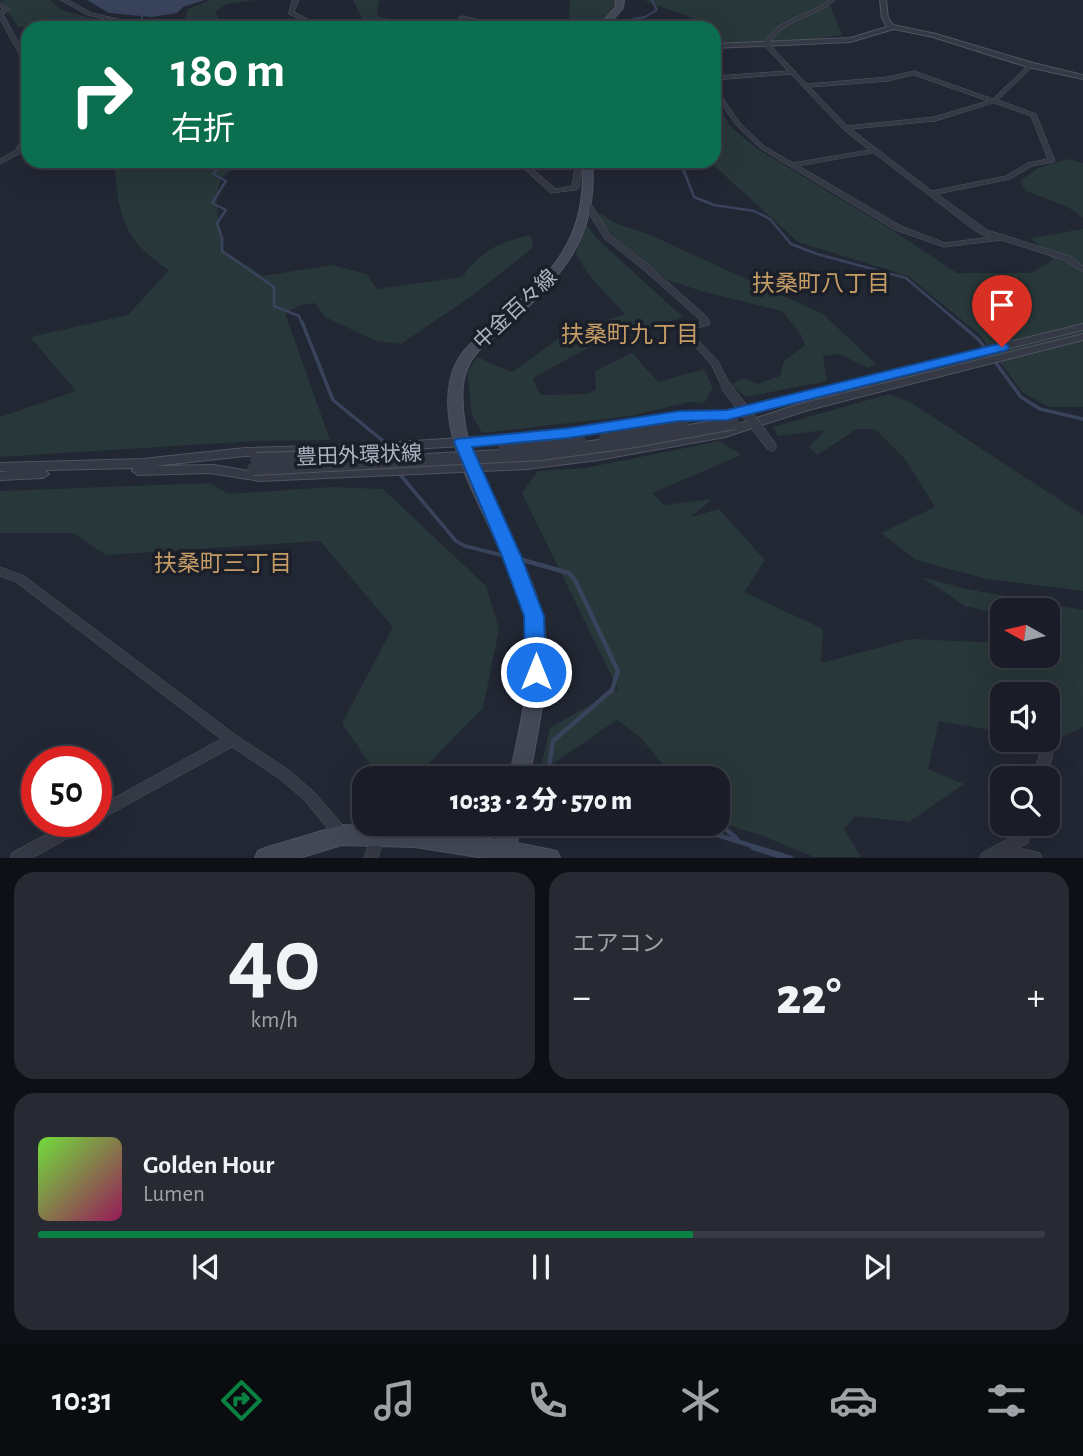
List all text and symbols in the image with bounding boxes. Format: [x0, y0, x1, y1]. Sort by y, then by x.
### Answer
text: 180 m [171, 47, 285, 96]
icon: right [56, 49, 147, 140]
text: 右折 [171, 113, 235, 145]
street label: 中金百々線 [469, 265, 561, 353]
district label: 扶桑町八丁目 [752, 271, 890, 296]
pin [972, 275, 1032, 347]
icon: arrive [983, 286, 1021, 324]
district label: 扶桑町九丁目 [561, 322, 699, 347]
street label: 豊田外環状線 [296, 442, 422, 468]
district label: 扶桑町三丁目 [154, 551, 292, 576]
north arrow [990, 598, 1060, 668]
map controls [990, 598, 1060, 836]
position arrow [499, 635, 573, 709]
button: sound [990, 682, 1060, 752]
speed limit sign: 50 [21, 746, 112, 837]
button: search [990, 766, 1060, 836]
text: 10:33 · 2 分 · 570 m [450, 788, 632, 814]
text: 40 [228, 916, 321, 1007]
text: エアコン [573, 933, 665, 956]
text: 22° [776, 971, 841, 1023]
text: − [573, 979, 591, 1017]
text: + [1027, 979, 1045, 1017]
text: km/h [251, 1009, 298, 1032]
text: Golden Hour [143, 1152, 274, 1178]
text: Lumen [143, 1183, 205, 1206]
icon: previous [187, 1248, 225, 1286]
icon: pause [522, 1248, 560, 1286]
icon: next [858, 1248, 896, 1286]
icon: directions [217, 1376, 266, 1425]
icon: music [370, 1376, 419, 1425]
icon: phone [523, 1376, 572, 1425]
icon: climate [676, 1376, 725, 1425]
icon: car [829, 1376, 878, 1425]
icon: filters [982, 1376, 1031, 1425]
text: 10:31 [52, 1384, 113, 1416]

